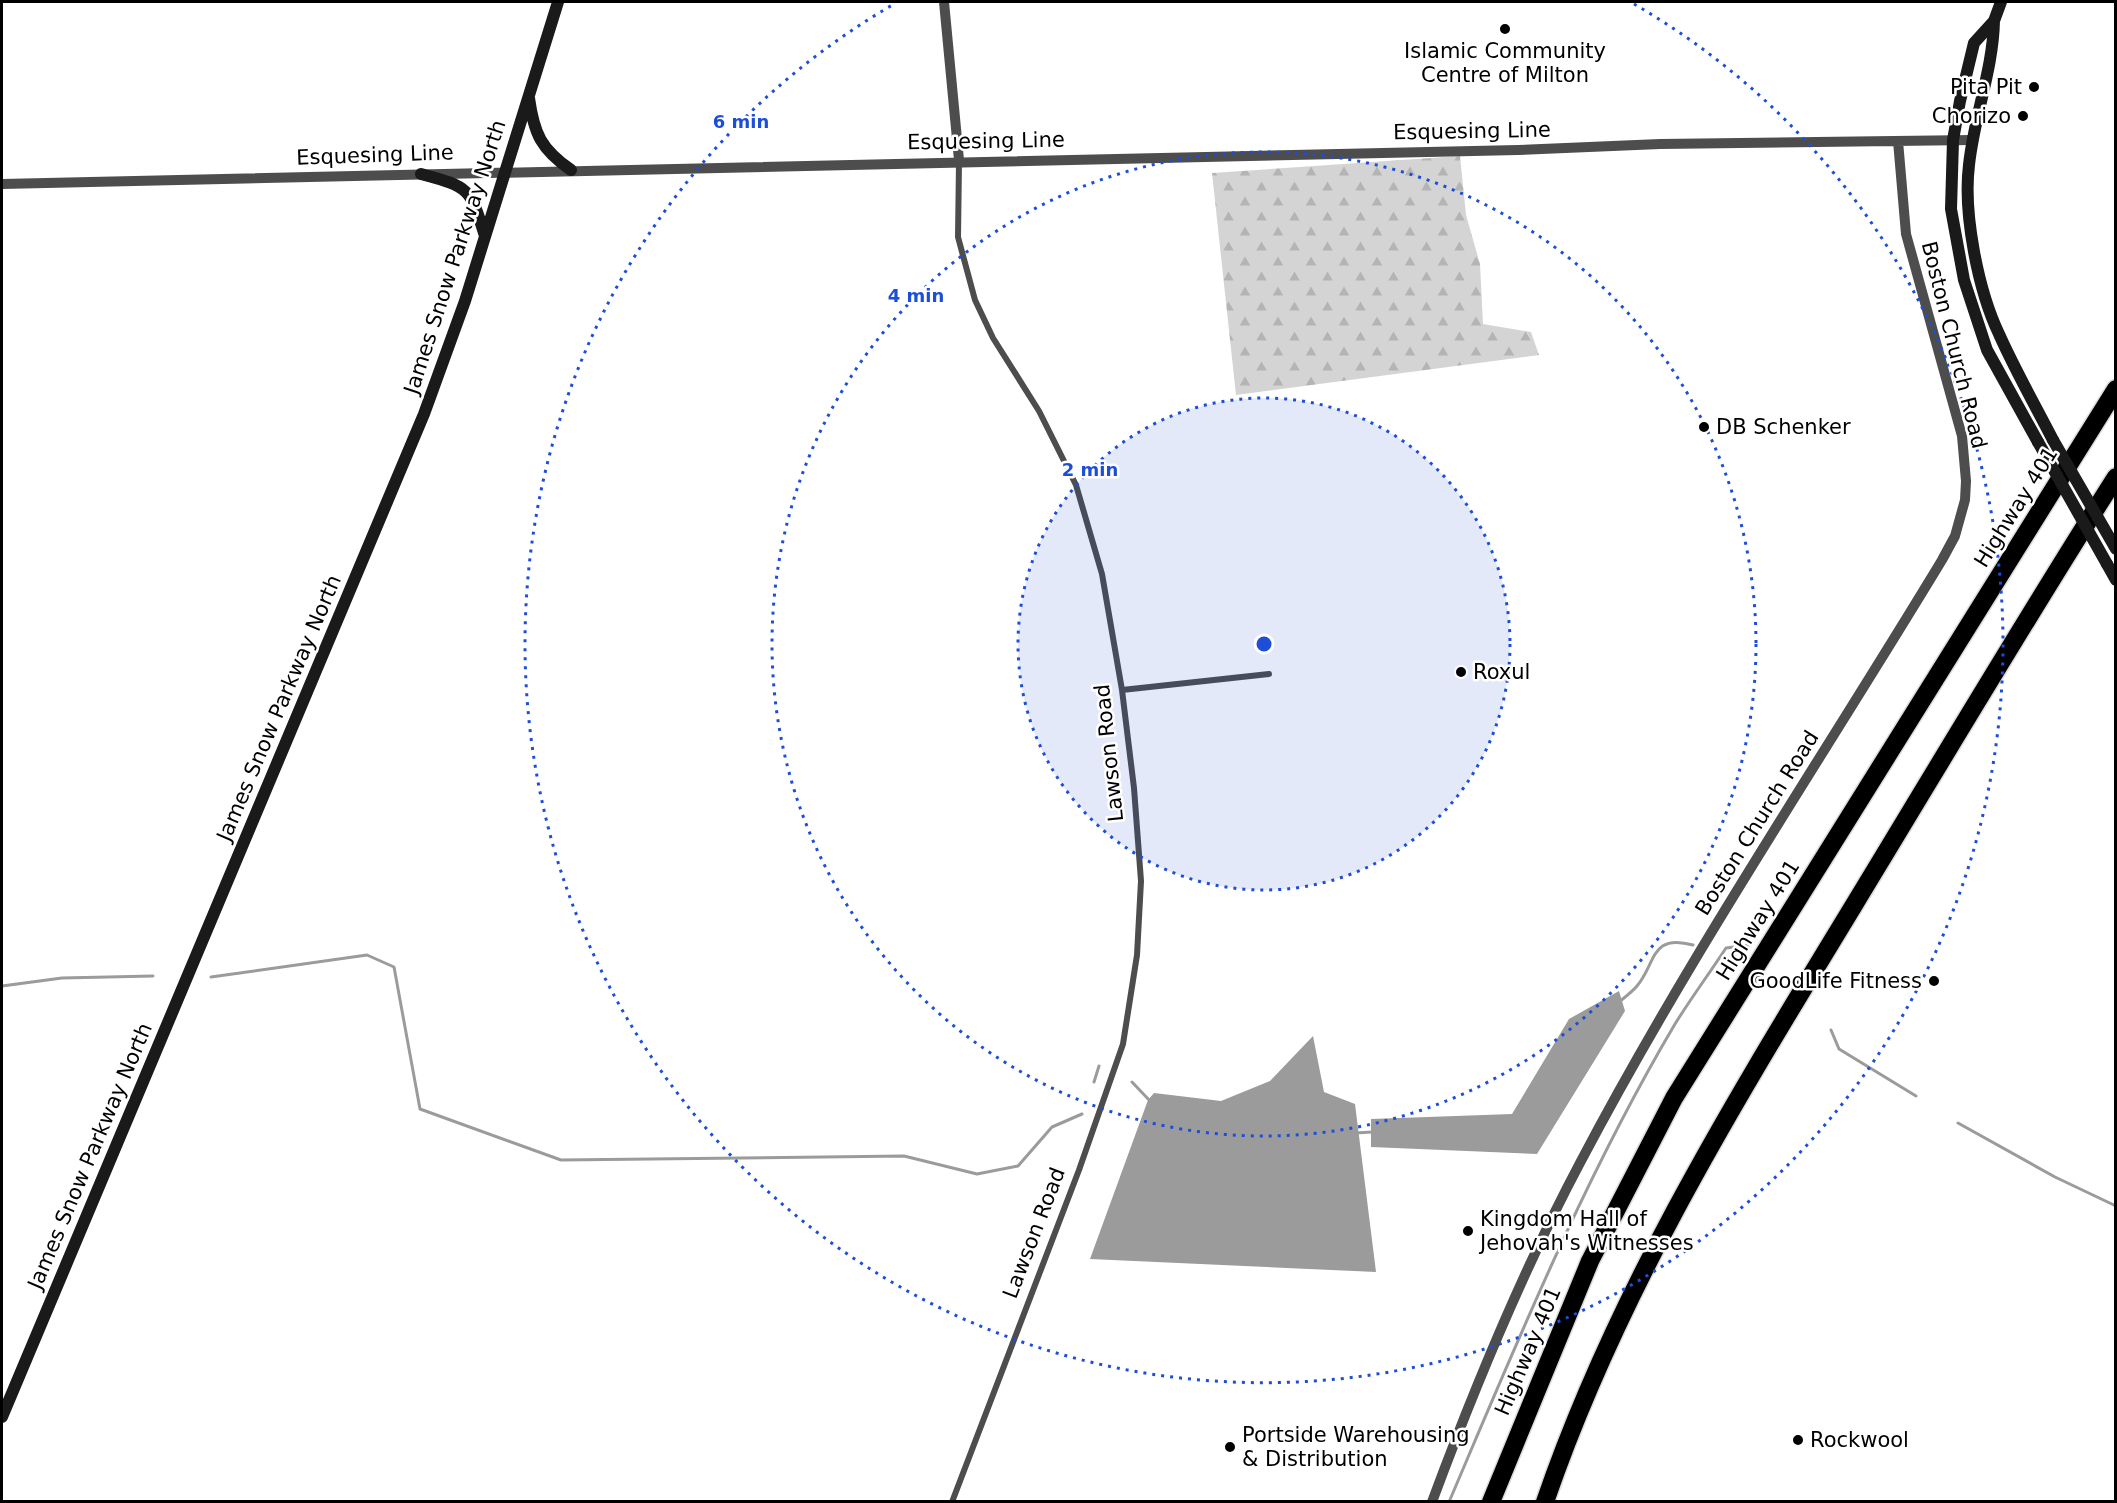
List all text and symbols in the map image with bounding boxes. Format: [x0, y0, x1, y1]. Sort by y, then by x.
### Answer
marker: Islamic Community Centre of Milton [1498, 22, 1512, 36]
place label: Islamic Community Centre of Milton [1404, 39, 1606, 87]
place label: Pita Pit [1950, 75, 2022, 99]
marker: Pita Pit [2027, 80, 2041, 94]
place label: Chorizo [1932, 104, 2011, 128]
marker: Chorizo [2016, 109, 2030, 123]
text: 6 min [713, 111, 769, 132]
street label: James Snow Parkway North [399, 117, 511, 399]
street label: Esquesing Line [1393, 118, 1551, 144]
street label: Esquesing Line [907, 128, 1065, 154]
street label: Esquesing Line [296, 140, 454, 170]
street label: Boston Church Road [1917, 239, 1991, 451]
text: 4 min [888, 285, 944, 306]
place label: DB Schenker [1716, 415, 1851, 439]
marker: DB Schenker [1697, 420, 1711, 434]
street label: Highway 401 [1969, 442, 2063, 572]
text: 2 min [1062, 459, 1118, 480]
street label: James Snow Parkway North [211, 571, 346, 846]
centre of rings [1254, 634, 1274, 654]
place label: Roxul [1473, 660, 1530, 684]
marker: Roxul [1454, 665, 1468, 679]
street label: Lawson Road [1090, 683, 1128, 823]
street label: Boston Church Road [1690, 726, 1824, 920]
street label: Highway 401 [1711, 855, 1805, 985]
place label: GoodLife Fitness [1749, 969, 1922, 993]
marker: GoodLife Fitness [1927, 974, 1941, 988]
street label: James Snow Parkway North [22, 1019, 157, 1294]
street label: Lawson Road [998, 1164, 1070, 1302]
place label: Kingdom Hall of Jehovah's Witnesses [1478, 1207, 1694, 1255]
marker: Kingdom Hall of Jehovah's Witnesses [1461, 1224, 1475, 1238]
street label: Highway 401 [1490, 1283, 1566, 1419]
place label: Portside Warehousing & Distribution [1242, 1423, 1470, 1471]
place label: Rockwool [1810, 1428, 1909, 1452]
marker: Rockwool [1791, 1433, 1805, 1447]
marker: Portside Warehousing & Distribution [1223, 1440, 1237, 1454]

